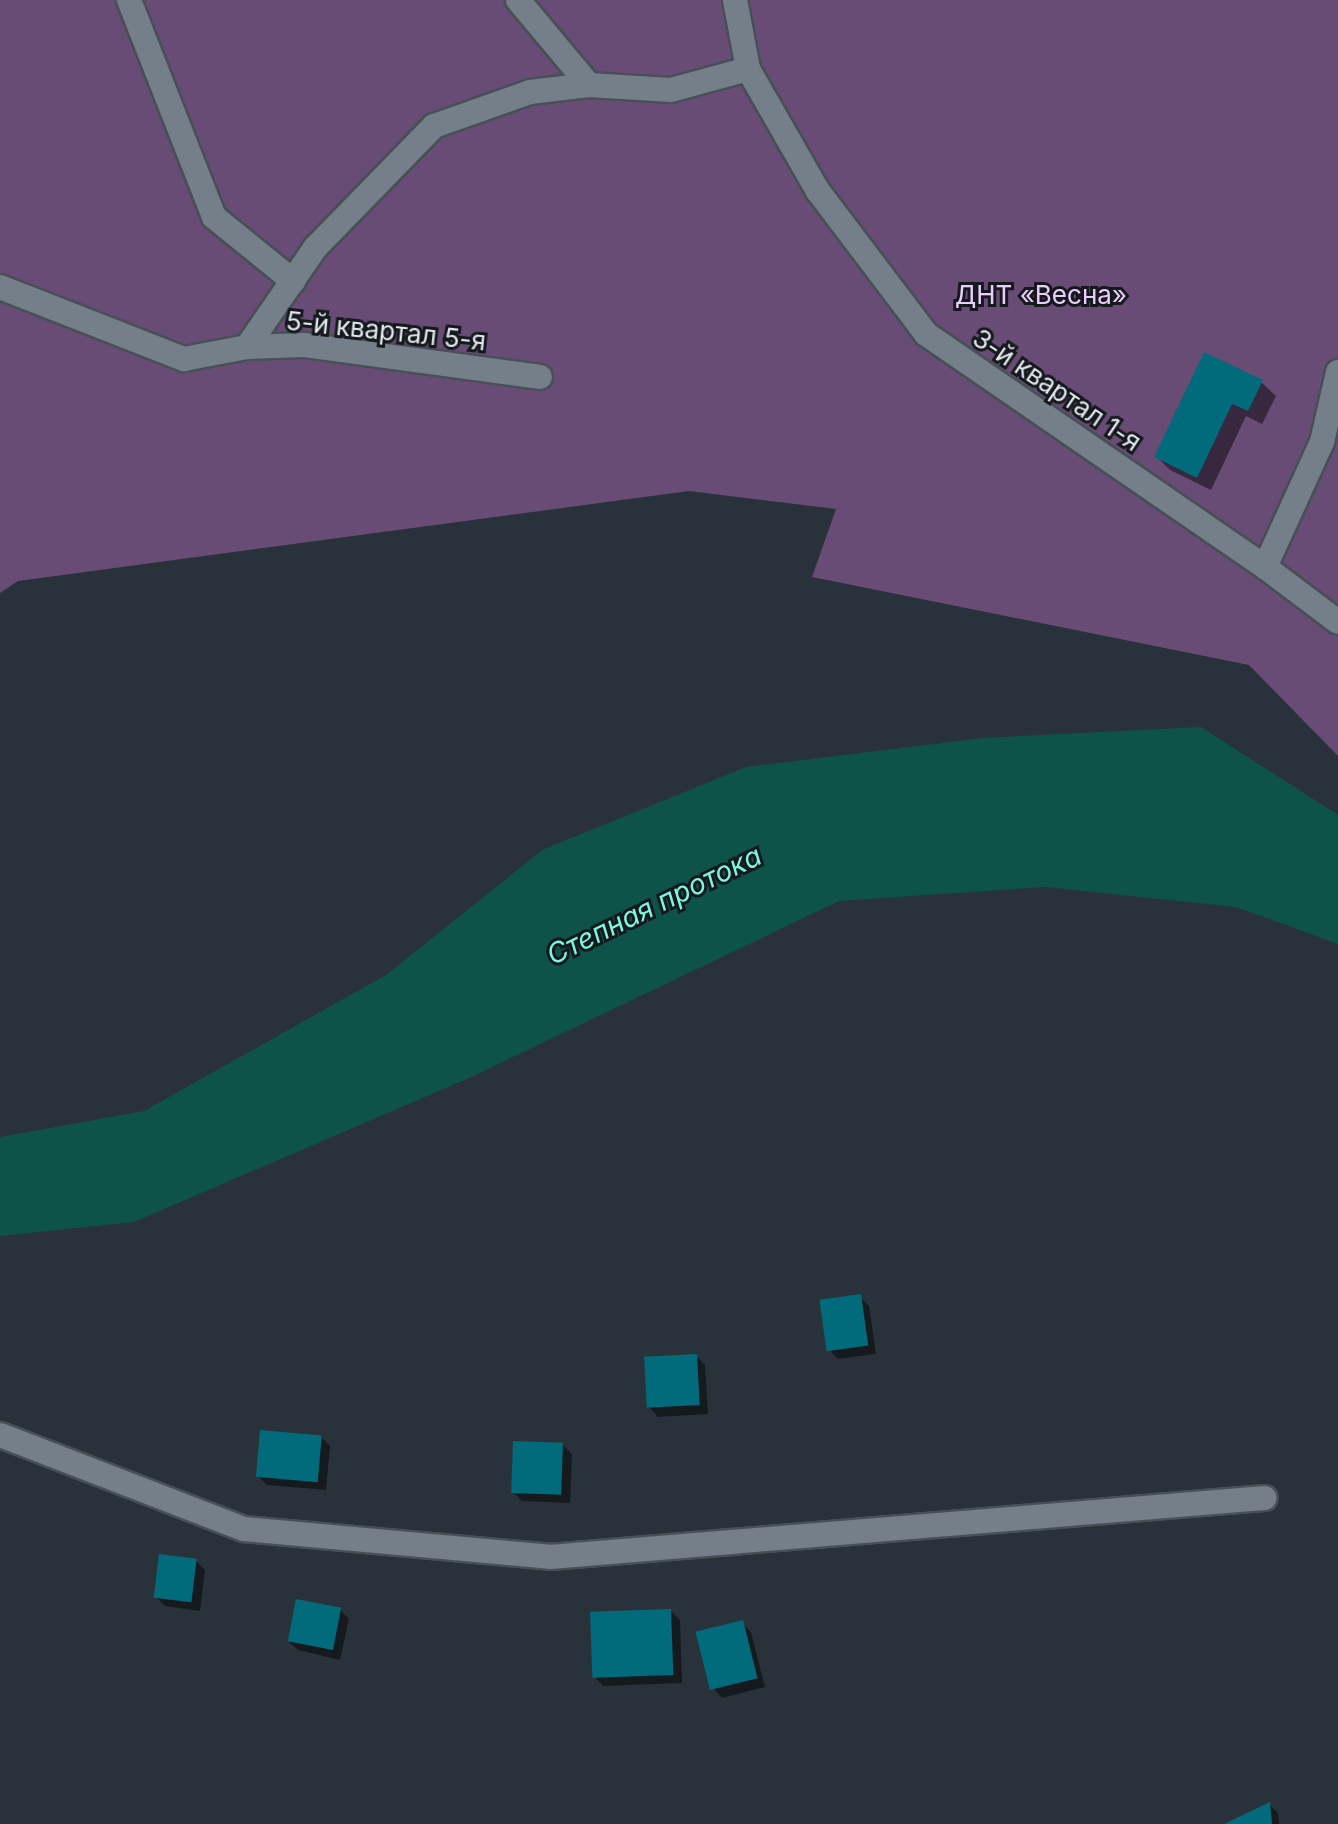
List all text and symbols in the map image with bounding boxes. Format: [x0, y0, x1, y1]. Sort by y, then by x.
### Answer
park label: ДНТ «Весна» [955, 279, 1127, 311]
street label: 5-й квартал 5-я [284, 305, 488, 357]
street label: 3-й квартал 1-я [967, 322, 1147, 458]
water label: Степная протока [541, 838, 767, 972]

